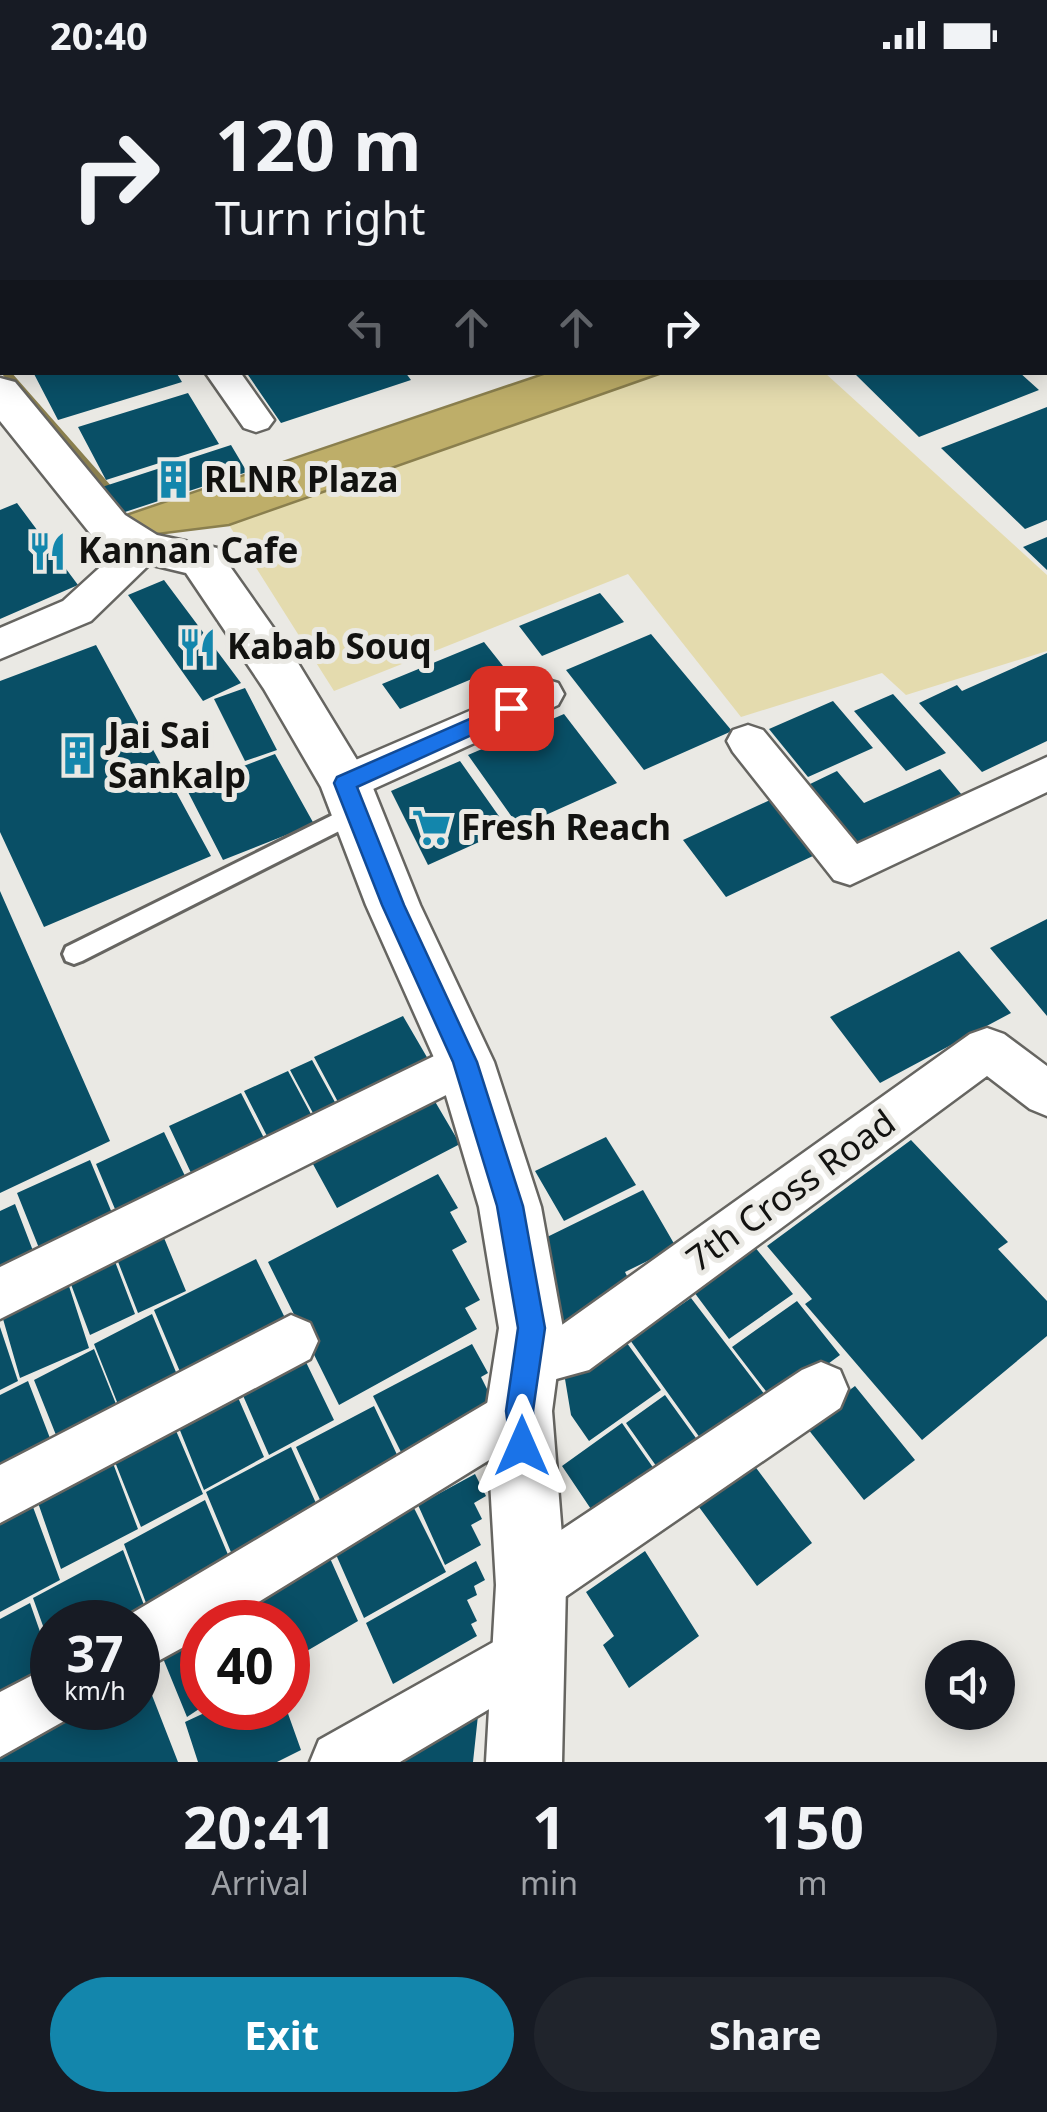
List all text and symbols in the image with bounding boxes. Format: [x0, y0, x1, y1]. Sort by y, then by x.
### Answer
text: 20:40 [50, 9, 148, 61]
text: 120 m [215, 96, 422, 192]
icon: right [50, 110, 180, 240]
text: Turn right [215, 187, 426, 248]
icon: left [339, 300, 394, 355]
icon: ahead [444, 300, 499, 355]
icon: ahead [549, 300, 604, 355]
icon: right [654, 300, 709, 355]
place label: RLNR Plaza [204, 455, 398, 502]
building icon: RLNR Plaza [153, 459, 195, 501]
place label: Kannan Cafe [78, 526, 298, 573]
restaurant icon: Kannan Cafe [27, 530, 69, 572]
place label: Kabab Souq [227, 622, 432, 669]
restaurant icon: Kabab Souq [176, 626, 218, 668]
pin [469, 666, 554, 751]
icon: arrive [484, 681, 539, 736]
place label: Jai Sai Sankalp [105, 711, 246, 798]
building icon: Jai Sai Sankalp [57, 735, 99, 777]
place label: Fresh Reach [461, 803, 671, 850]
supermarket icon: Fresh Reach [410, 807, 452, 849]
street label: 7th Cross Road [676, 1098, 904, 1281]
position arrow [470, 1394, 574, 1498]
speed limit sign: 40 [180, 1600, 310, 1730]
text: 37 [66, 1619, 124, 1687]
map controls [925, 1640, 1015, 1730]
button: sound [925, 1640, 1015, 1730]
text: km/h [64, 1673, 126, 1707]
text: 20:41 [183, 1785, 337, 1867]
text: 1 [532, 1785, 566, 1867]
text: 150 [761, 1785, 864, 1867]
text: Arrival [211, 1861, 309, 1904]
text: min [520, 1861, 578, 1904]
text: m [798, 1861, 827, 1904]
button: Exit [50, 1977, 514, 2092]
button: Share [534, 1977, 997, 2092]

